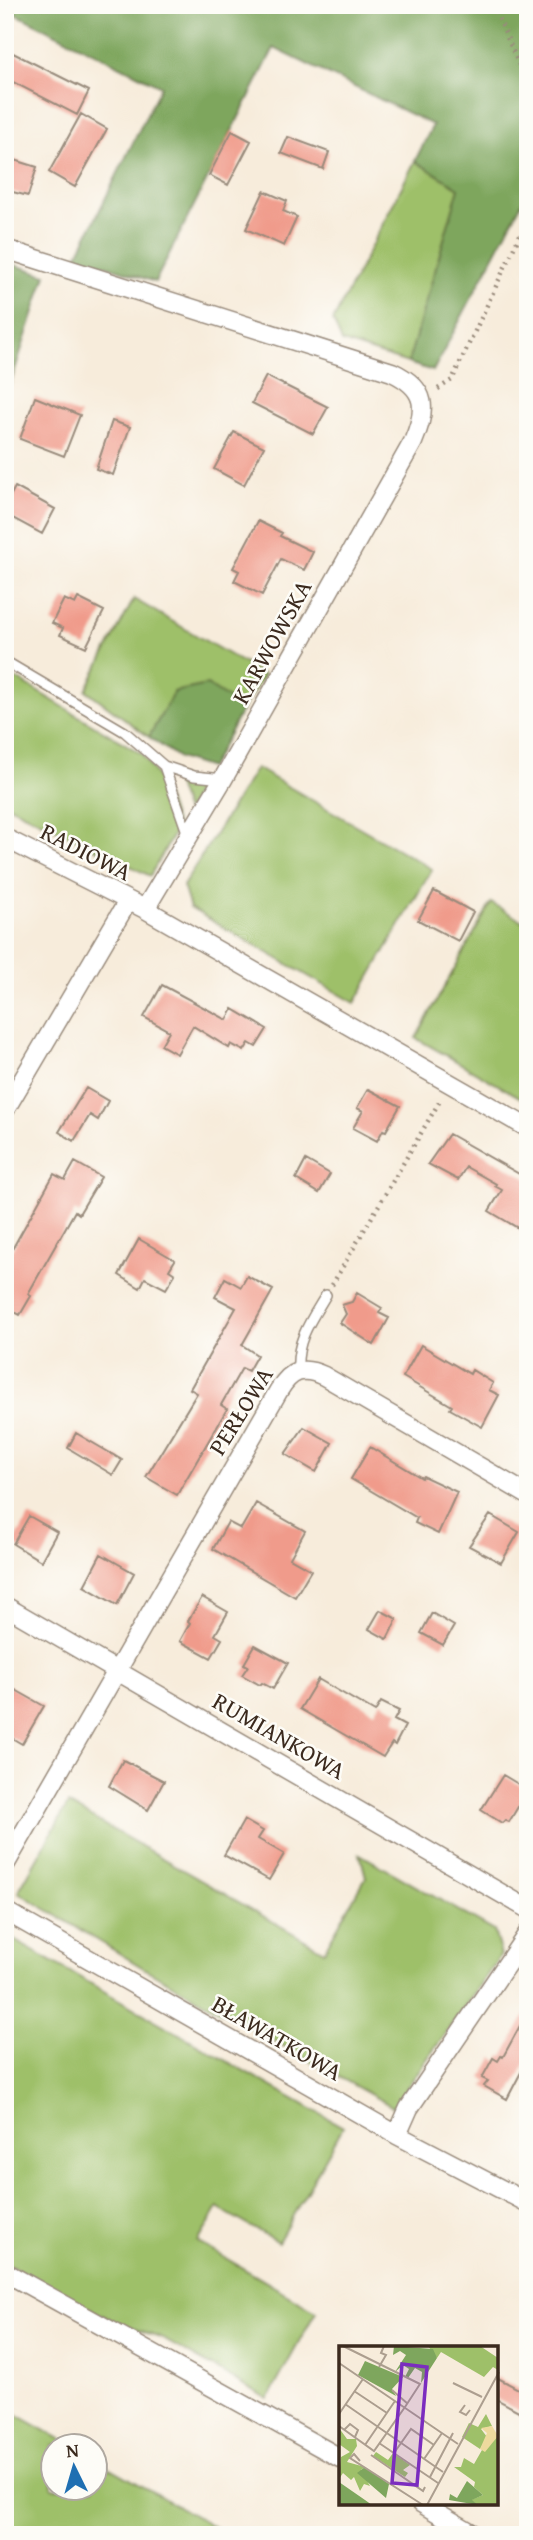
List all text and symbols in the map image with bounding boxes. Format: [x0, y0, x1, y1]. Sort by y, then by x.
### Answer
street label: KARWOWSKA [223, 573, 320, 710]
street label: RADIOWA [35, 814, 138, 890]
street label: PERŁOWA [200, 1359, 282, 1462]
street label: RUMIANKOWA [206, 1683, 353, 1788]
street label: BŁAWATKOWA [206, 1986, 349, 2089]
inset map [339, 2346, 498, 2505]
north arrow [38, 2432, 108, 2502]
text: N [65, 2436, 80, 2465]

